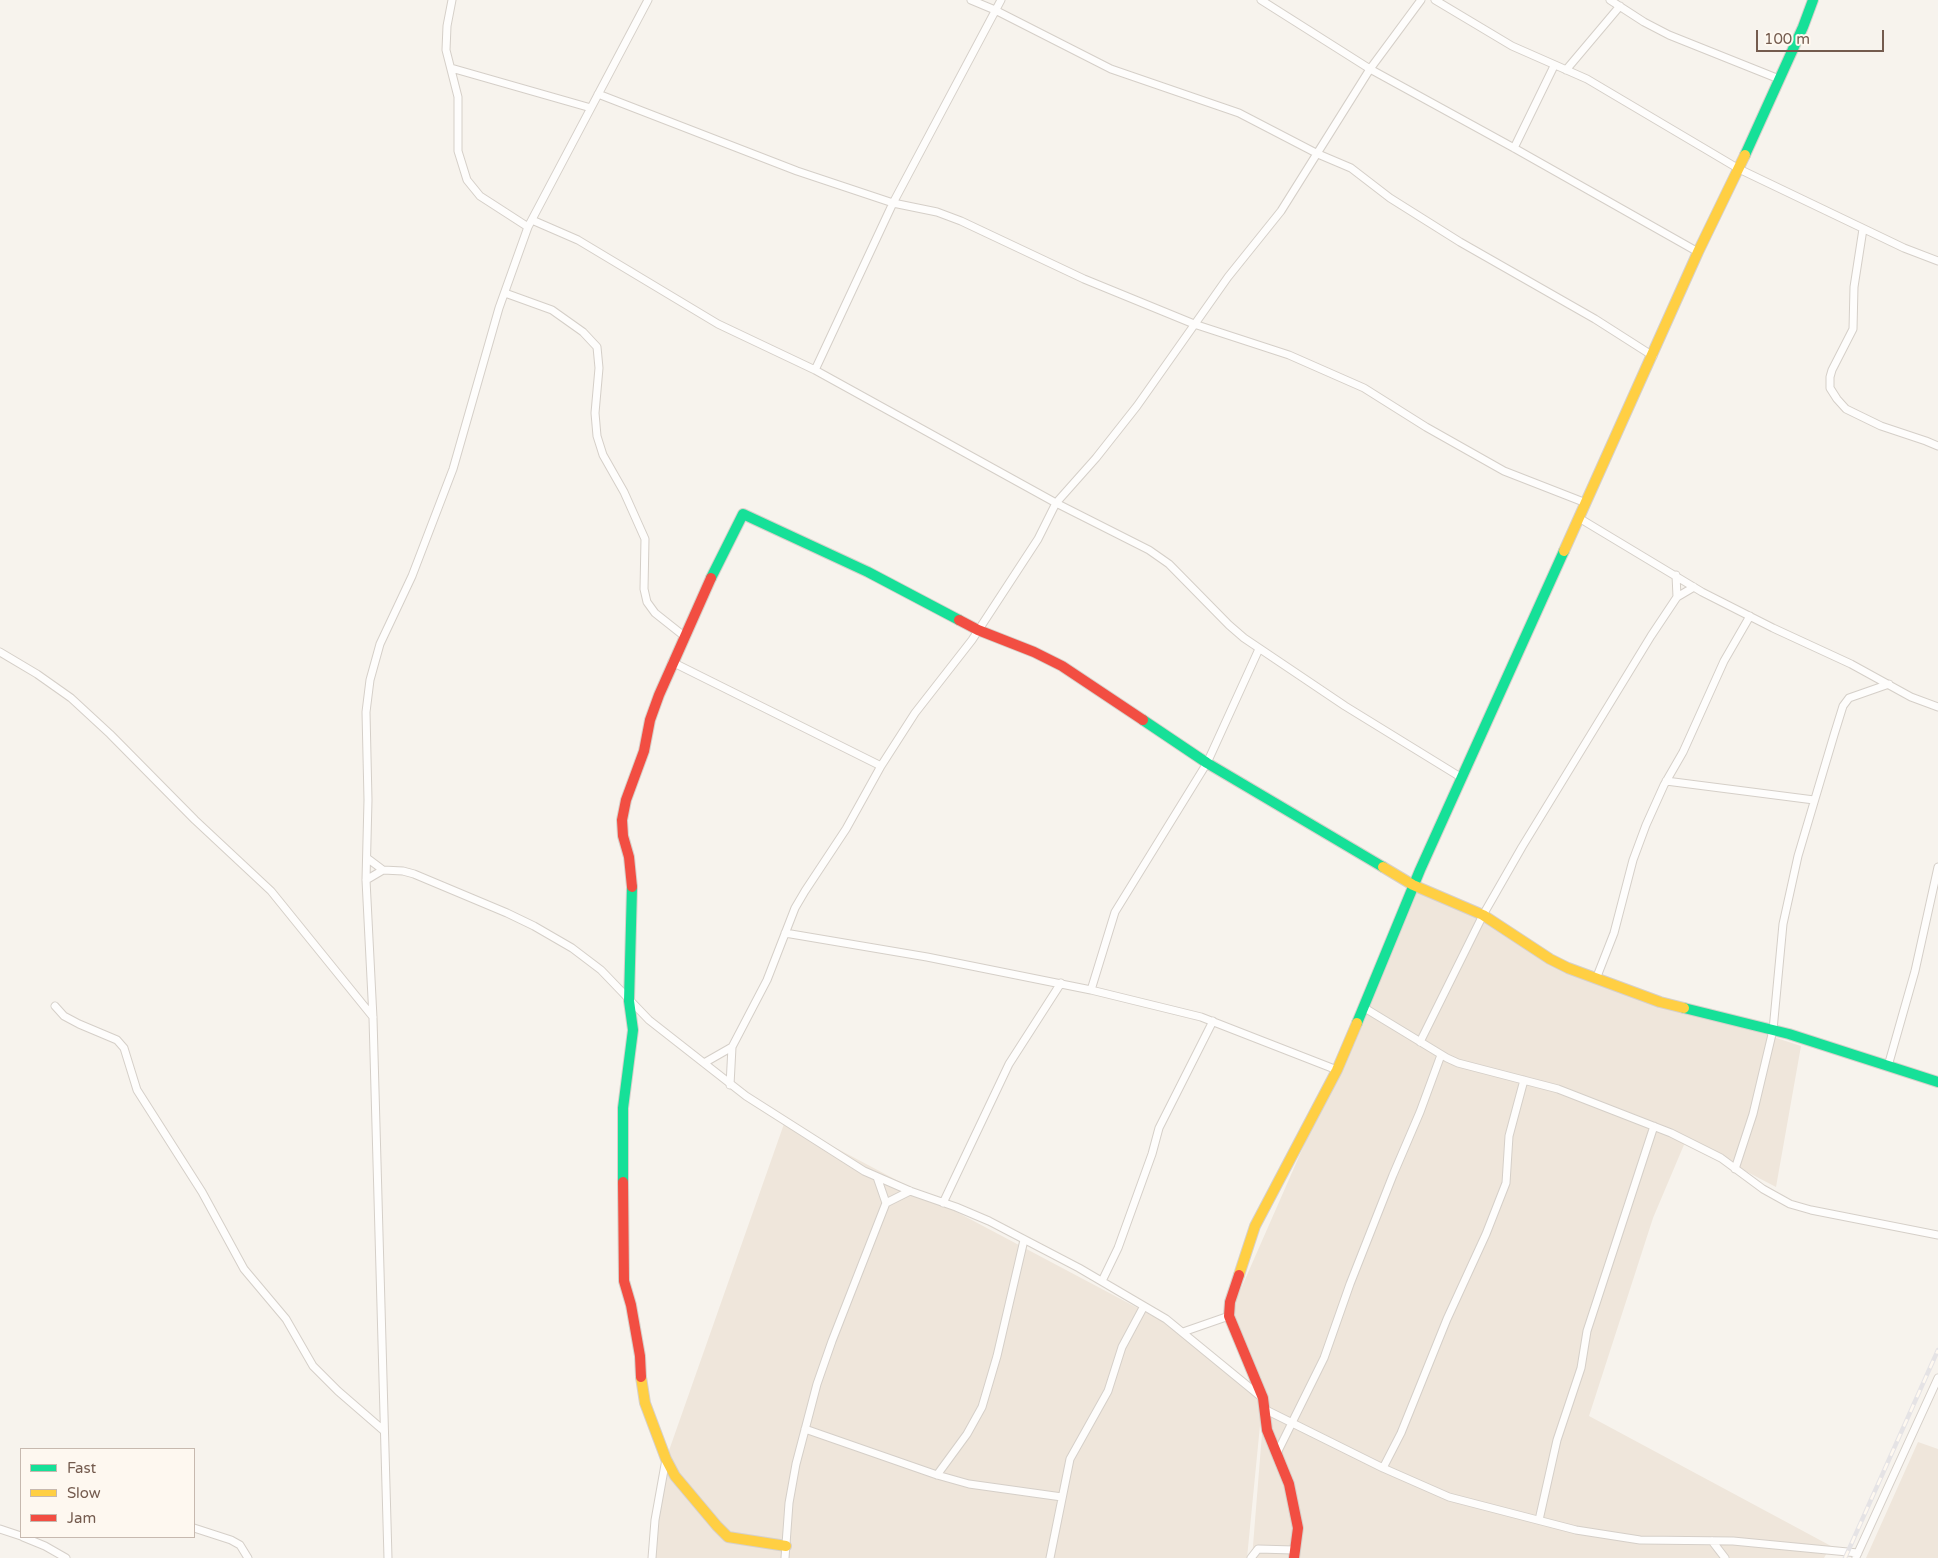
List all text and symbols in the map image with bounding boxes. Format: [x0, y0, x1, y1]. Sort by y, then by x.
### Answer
scale bar [1758, 20, 1886, 52]
text: 100 m [1764, 30, 1810, 48]
legend [20, 1448, 195, 1538]
text: Fast [67, 1459, 96, 1477]
text: Slow [67, 1484, 101, 1502]
text: Jam [67, 1509, 96, 1527]

